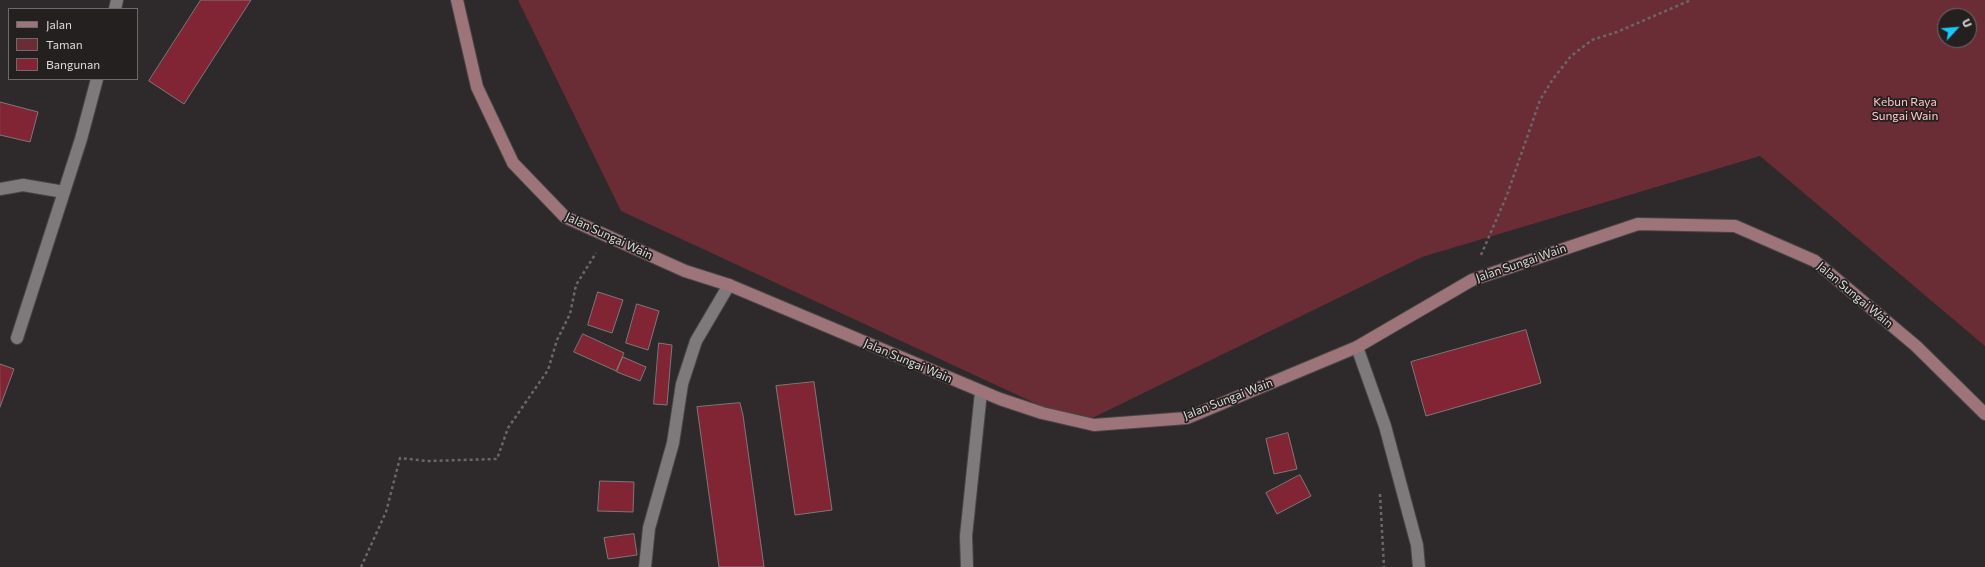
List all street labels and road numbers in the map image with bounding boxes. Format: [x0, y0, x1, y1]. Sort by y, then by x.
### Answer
street label: Jalan Sungai Wain [563, 209, 655, 263]
street label: Jalan Sungai Wain [1474, 241, 1568, 285]
street label: Jalan Sungai Wain [1814, 259, 1896, 331]
street label: Jalan Sungai Wain [862, 336, 954, 386]
street label: Jalan Sungai Wain [1181, 375, 1275, 423]

